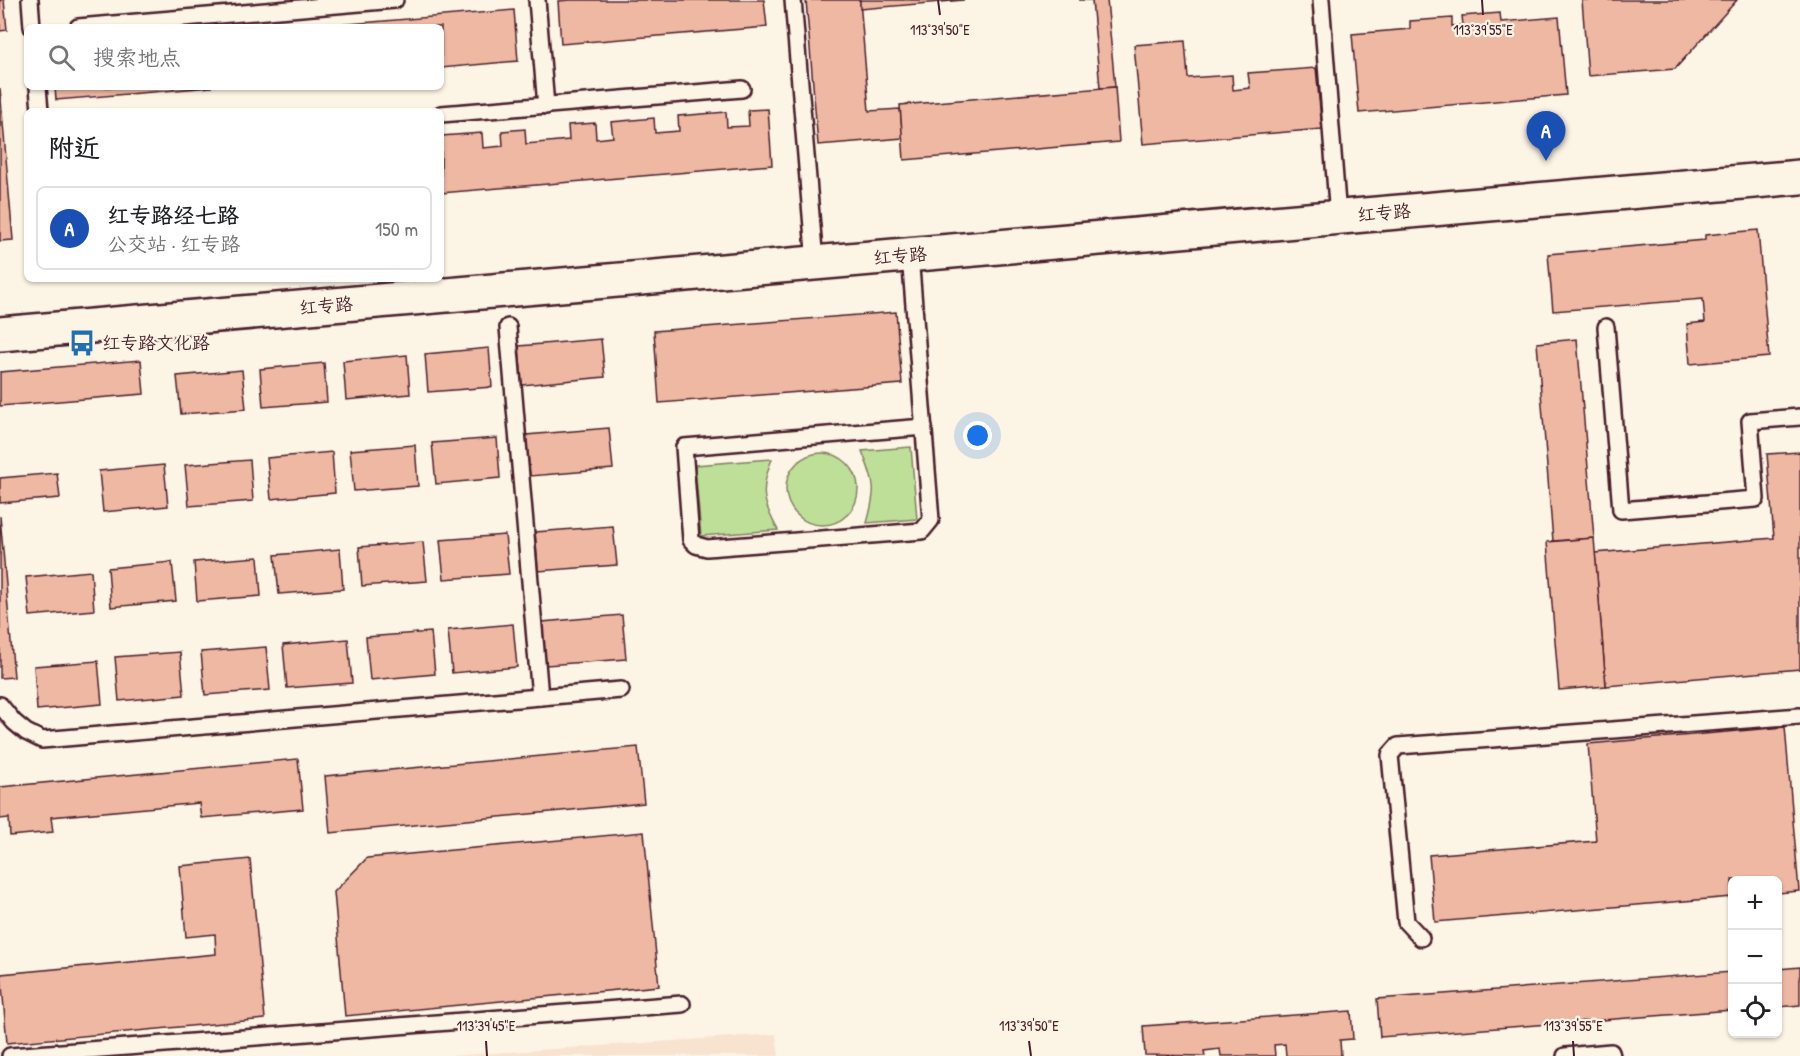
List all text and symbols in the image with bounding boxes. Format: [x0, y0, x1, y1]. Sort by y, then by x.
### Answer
text: 113°39'50"E [910, 19, 970, 40]
text: 113°39'55"E [1453, 19, 1513, 40]
search box [24, 24, 444, 90]
icon: search [45, 41, 78, 74]
text: 搜索地点 [93, 42, 181, 72]
pin: A [1526, 112, 1566, 161]
text: 附近 [48, 130, 100, 165]
street label: 红专路 [1356, 198, 1412, 227]
text: 红专路经七路 [107, 200, 239, 230]
text: A [65, 215, 74, 242]
text: 150 m [375, 215, 418, 242]
text: 公交站 · 红专路 [107, 230, 240, 257]
street label: 红专路 [872, 241, 928, 270]
street label: 红专路 [298, 291, 354, 320]
bus stop icon: 红专路文化路 [67, 328, 97, 358]
place label: 红专路文化路 [102, 330, 210, 355]
your location [963, 421, 992, 450]
map controls [1728, 876, 1782, 1038]
button: + [1728, 876, 1782, 930]
button: − [1728, 930, 1782, 984]
button: locate [1728, 984, 1782, 1038]
text: 113°39'45"E [457, 1015, 516, 1036]
text: 113°39'50"E [999, 1015, 1059, 1036]
text: 113°39'55"E [1543, 1015, 1603, 1036]

